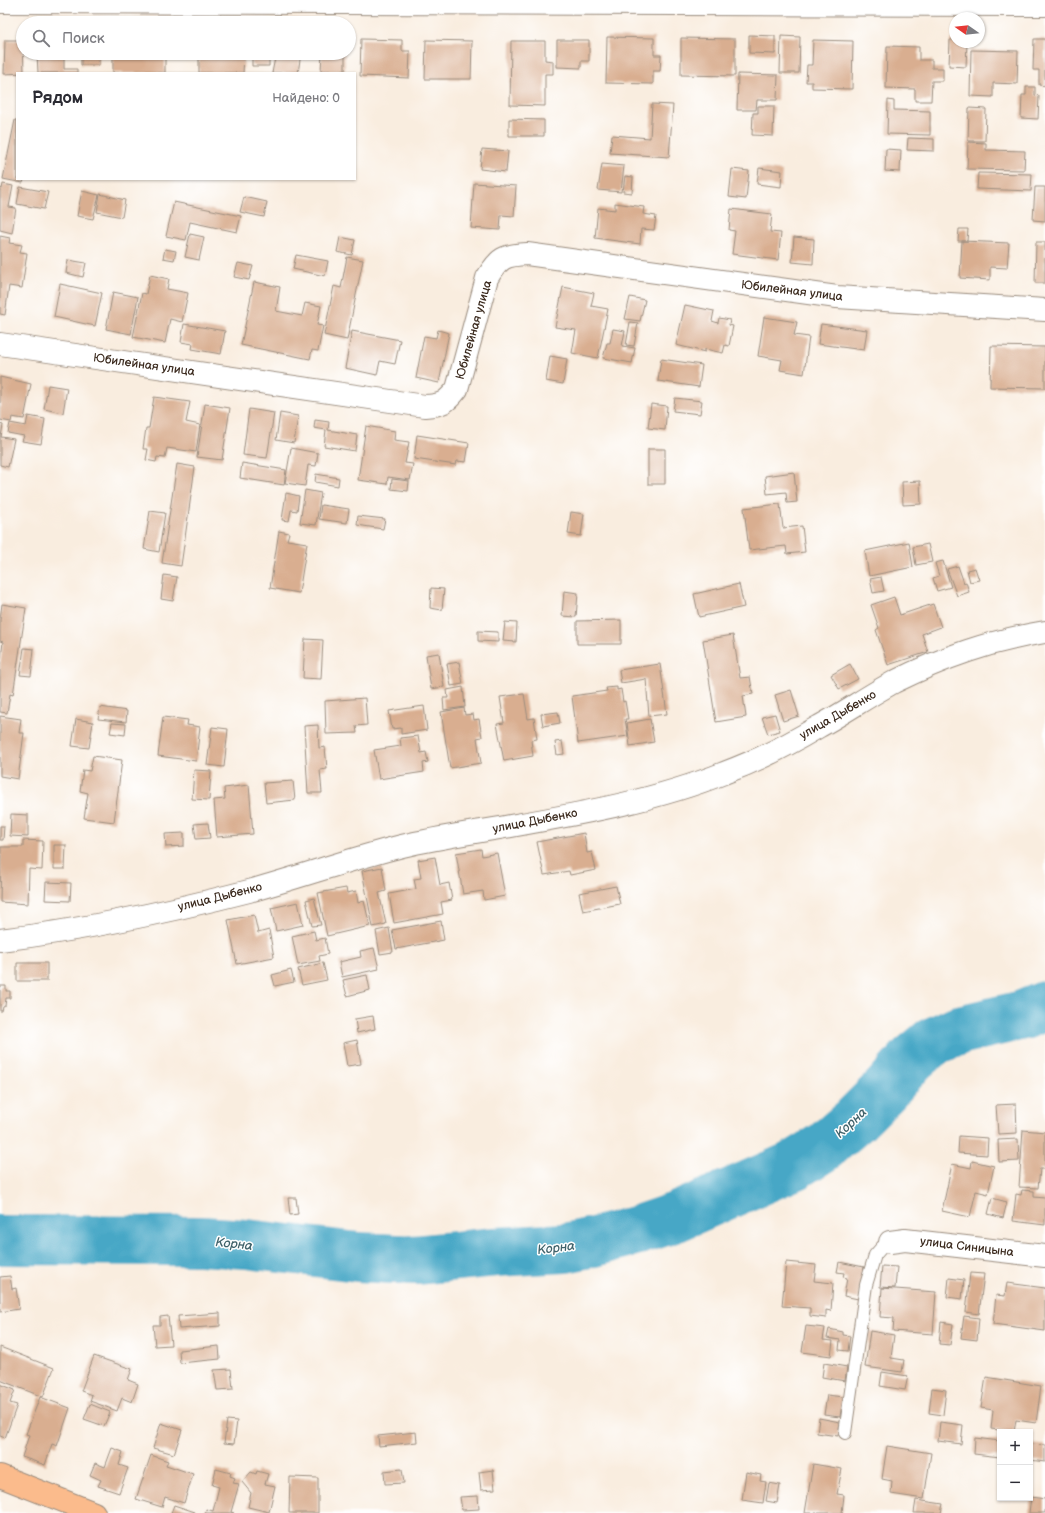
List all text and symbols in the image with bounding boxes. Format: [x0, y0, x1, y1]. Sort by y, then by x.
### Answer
north arrow [949, 12, 985, 48]
search box [16, 16, 356, 60]
icon: search [30, 27, 52, 49]
text: Поиск [62, 29, 105, 48]
text: Рядом [32, 88, 83, 108]
text: Найдено: 0 [272, 90, 340, 106]
street label: Юбилейная улица [740, 277, 844, 305]
street label: Юбилейная улица [453, 279, 495, 381]
street label: Юбилейная улица [92, 350, 196, 380]
street label: улица Дыбенко [797, 687, 879, 743]
street label: улица Дыбенко [491, 805, 579, 837]
street label: улица Дыбенко [176, 879, 264, 915]
water label: Корна [832, 1104, 870, 1142]
water label: Корна [214, 1234, 254, 1254]
street label: улица Синицына [919, 1234, 1015, 1260]
water label: Корна [536, 1238, 576, 1258]
map controls [997, 1429, 1033, 1501]
button: + [997, 1429, 1033, 1465]
button: − [997, 1465, 1033, 1501]

